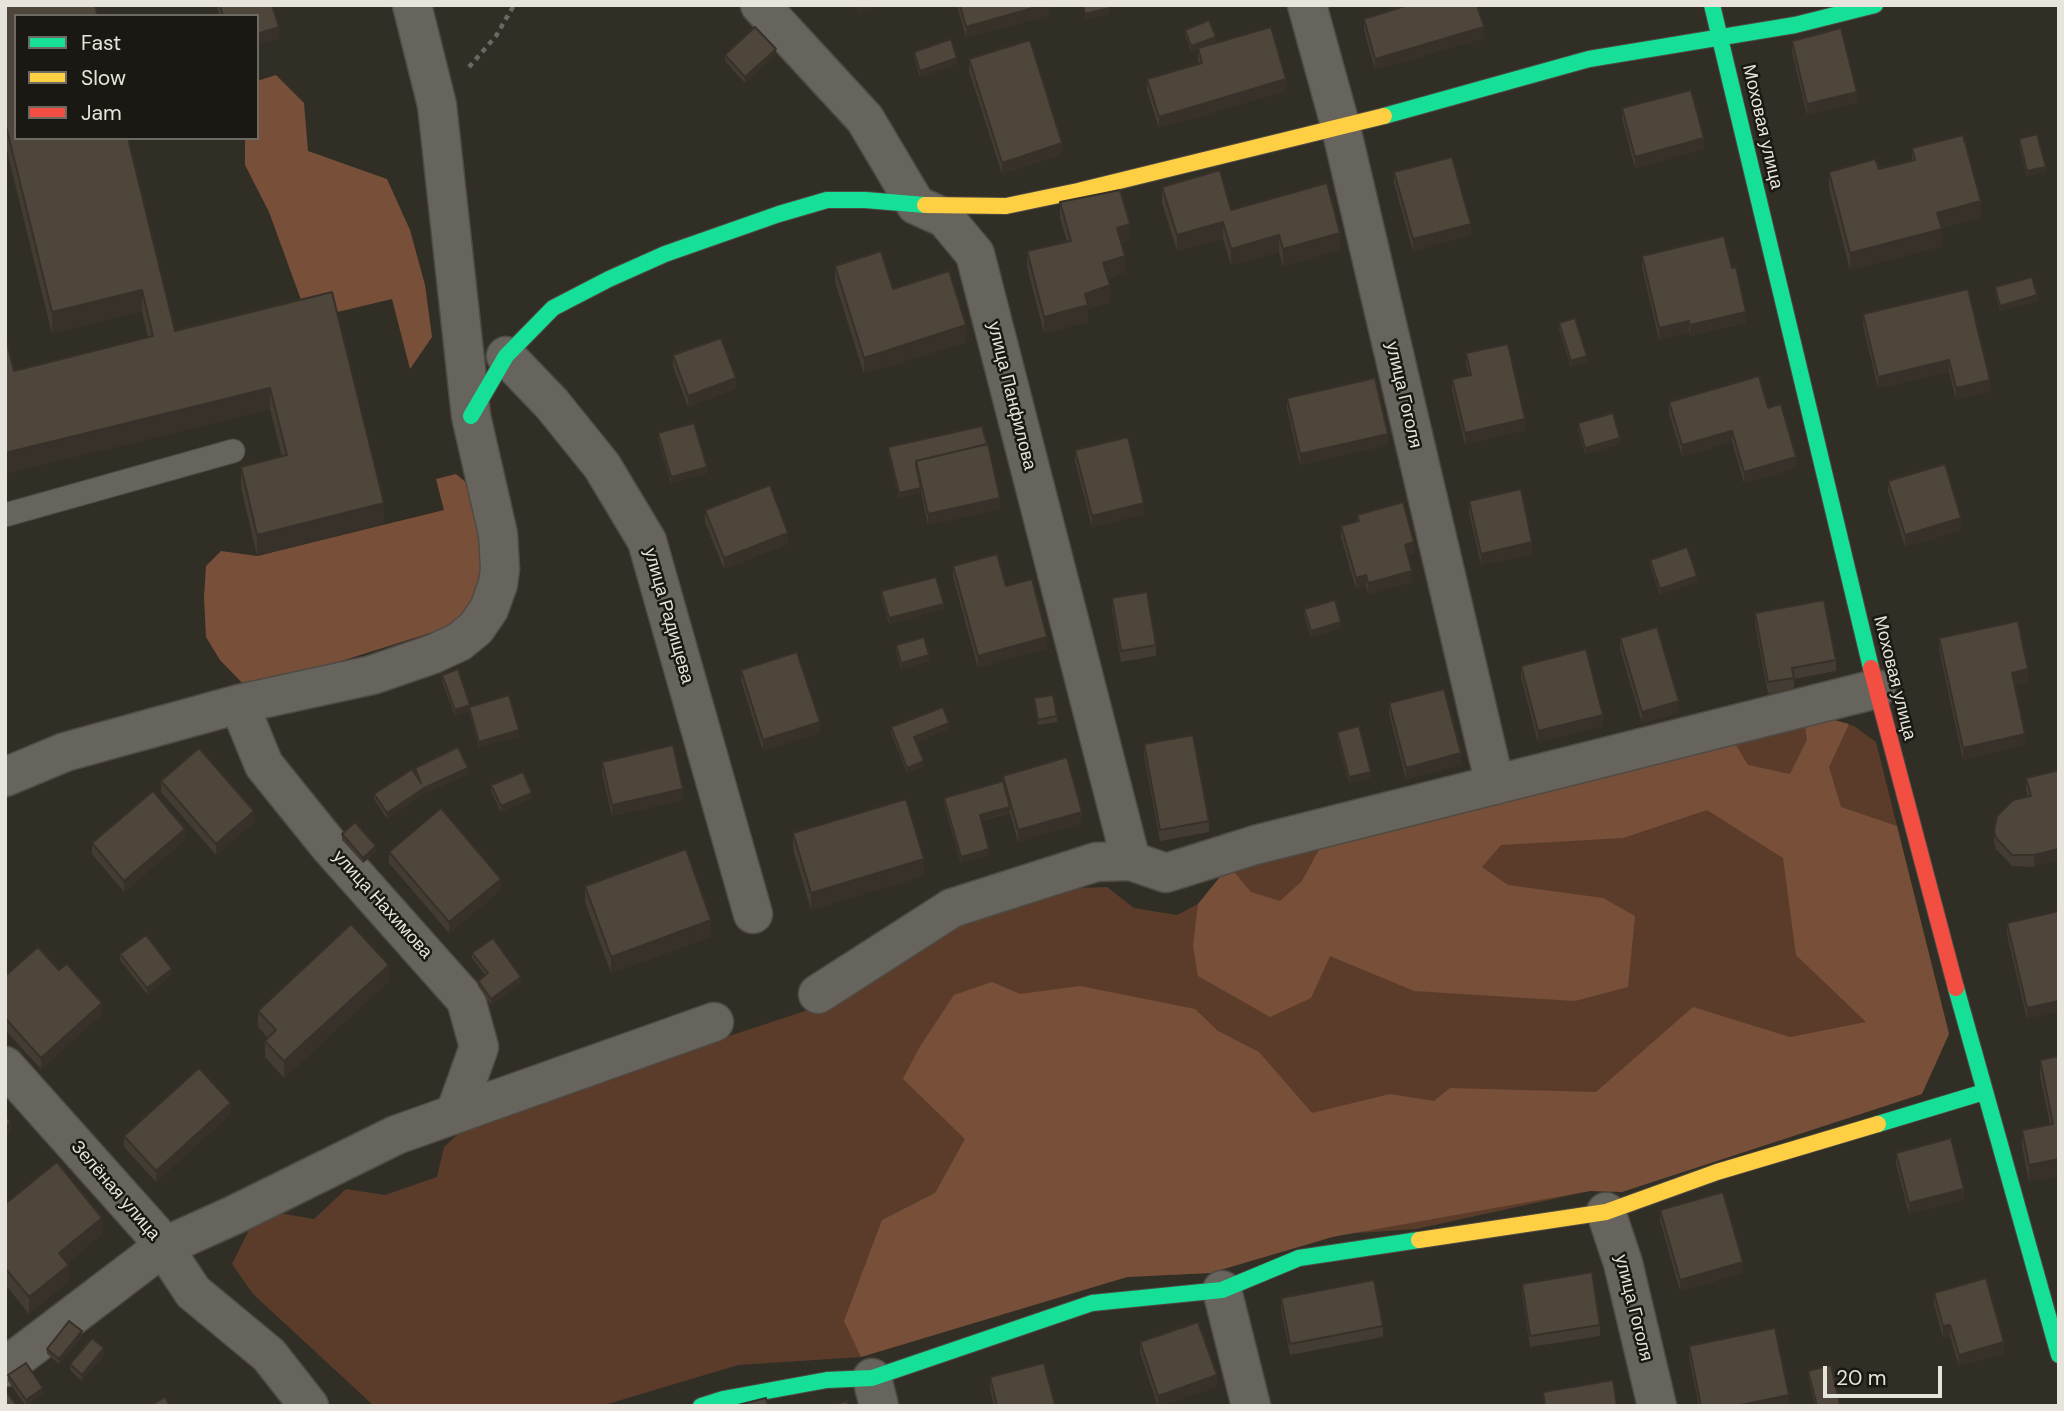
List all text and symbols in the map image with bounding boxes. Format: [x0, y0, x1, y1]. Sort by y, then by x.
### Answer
legend [14, 14, 259, 140]
text: Fast [81, 29, 121, 57]
street label: Моховая улица [1737, 63, 1787, 191]
text: Slow [81, 64, 126, 92]
text: Jam [81, 99, 122, 127]
street label: улица Панфилова [982, 320, 1040, 472]
street label: улица Гоголя [1380, 340, 1426, 450]
street label: улица Радищева [638, 546, 698, 686]
street label: Моховая улица [1868, 614, 1920, 742]
street label: улица Нахимова [328, 846, 436, 964]
street label: Зелёная улица [66, 1137, 164, 1245]
street label: улица Гоголя [1609, 1253, 1657, 1363]
scale bar [1826, 1352, 1945, 1396]
text: 20 m [1836, 1364, 1887, 1392]

